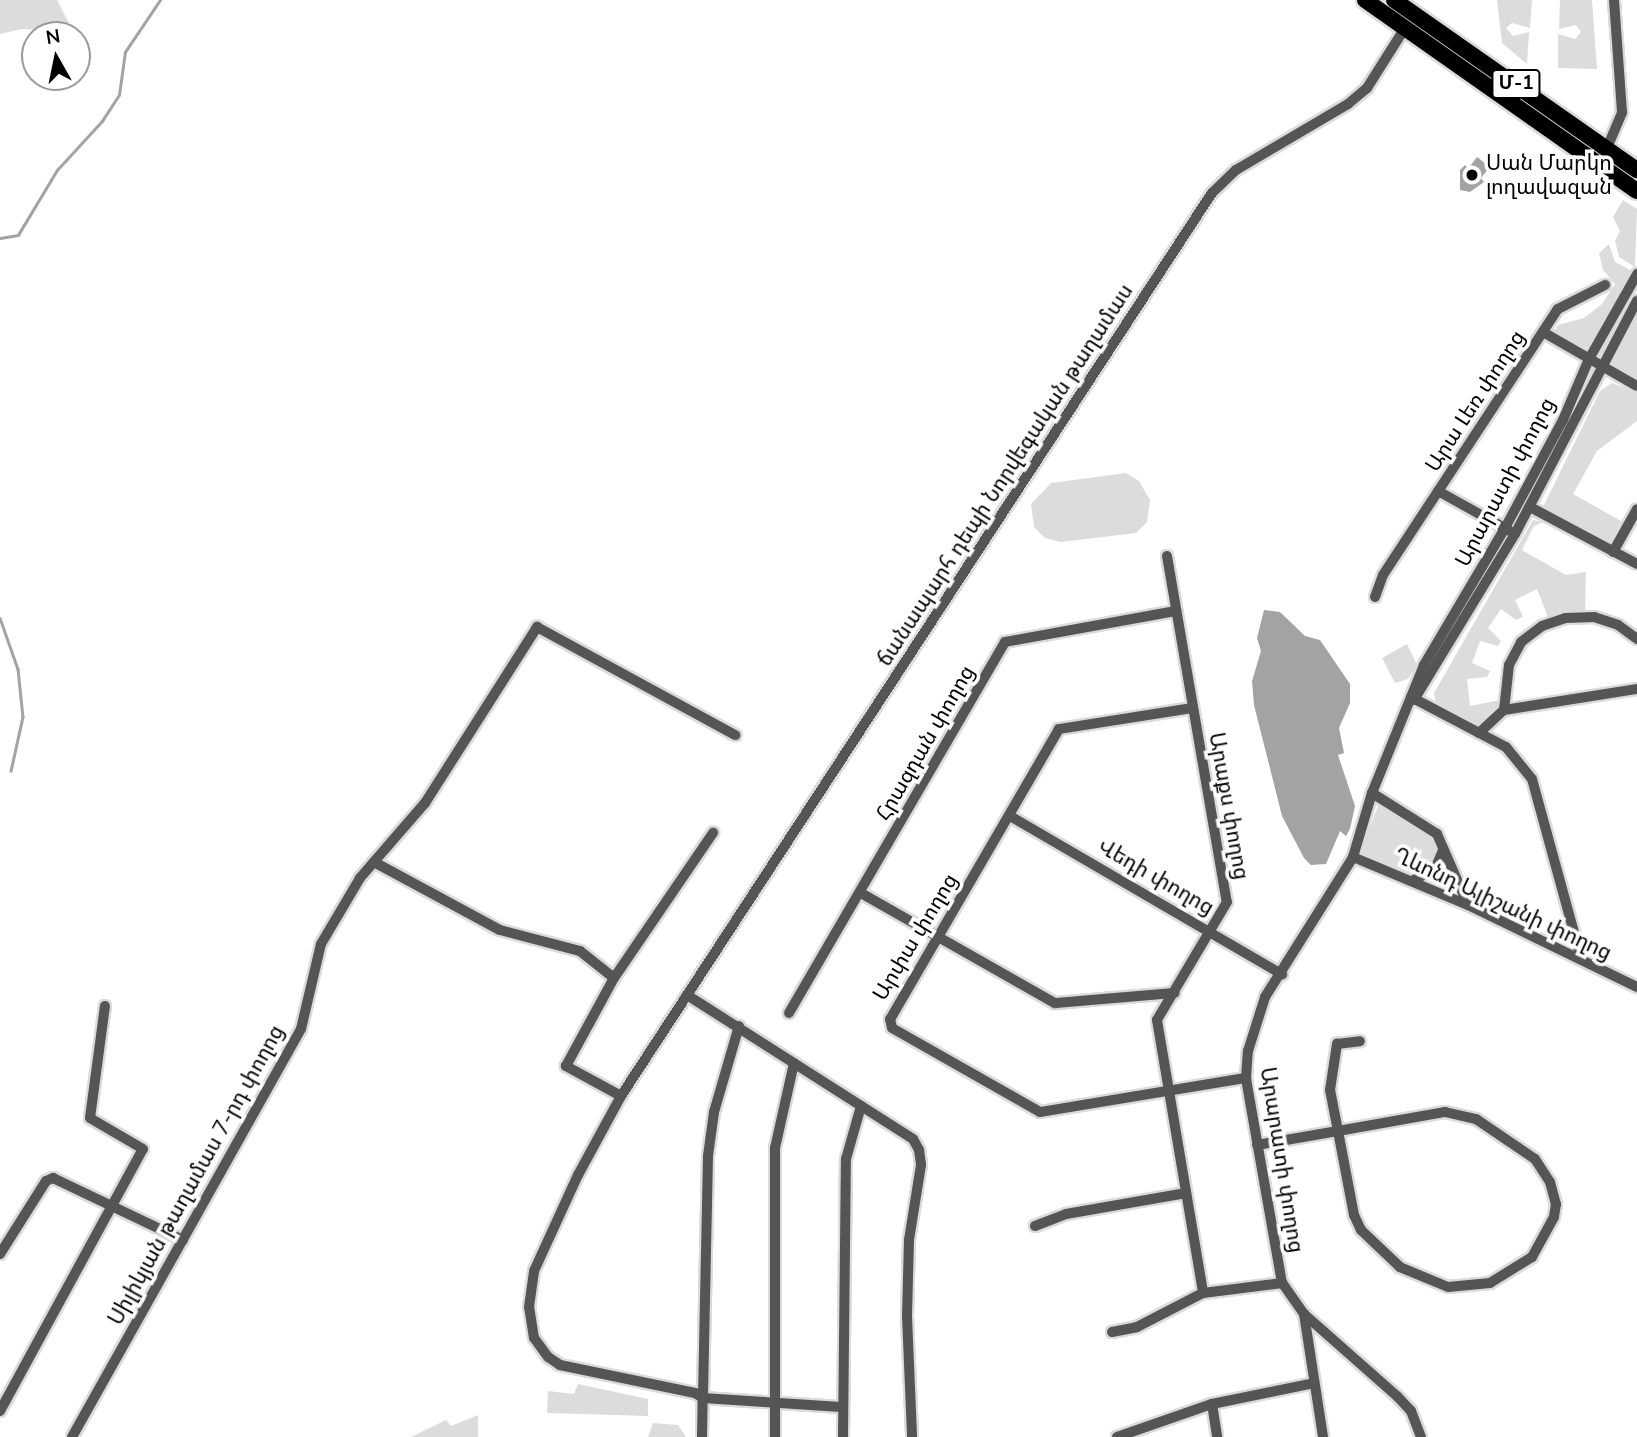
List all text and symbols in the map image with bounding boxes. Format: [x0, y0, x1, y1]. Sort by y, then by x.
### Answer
north arrow [21, 21, 91, 91]
text: N [44, 23, 62, 51]
road number: Մ-1 [1490, 68, 1542, 100]
place label: Սան Մարկո լողավազան [1486, 150, 1612, 200]
marker: Սան Մարկո լողավազան [1464, 167, 1480, 183]
street label: ճանապարհ դեպի Նորվեգական թաղամաս [872, 279, 1138, 671]
street label: Արա Լեռ փողոց [1420, 326, 1530, 476]
street label: Արարատի փողոց [1450, 393, 1560, 571]
street label: Հրազդան փողոց [870, 661, 980, 825]
street label: Արաքս փողոց [1204, 730, 1254, 882]
street label: Վեդի փողոց [1094, 834, 1218, 920]
street label: Ղևոնդ Ալիշանի փողոց [1390, 842, 1616, 966]
street label: Արփա փողոց [867, 869, 963, 1005]
street label: Սիլիկյան թաղամաս 7-րդ փողոց [103, 1021, 289, 1329]
street label: Արարատի փողոց [1255, 1065, 1309, 1255]

